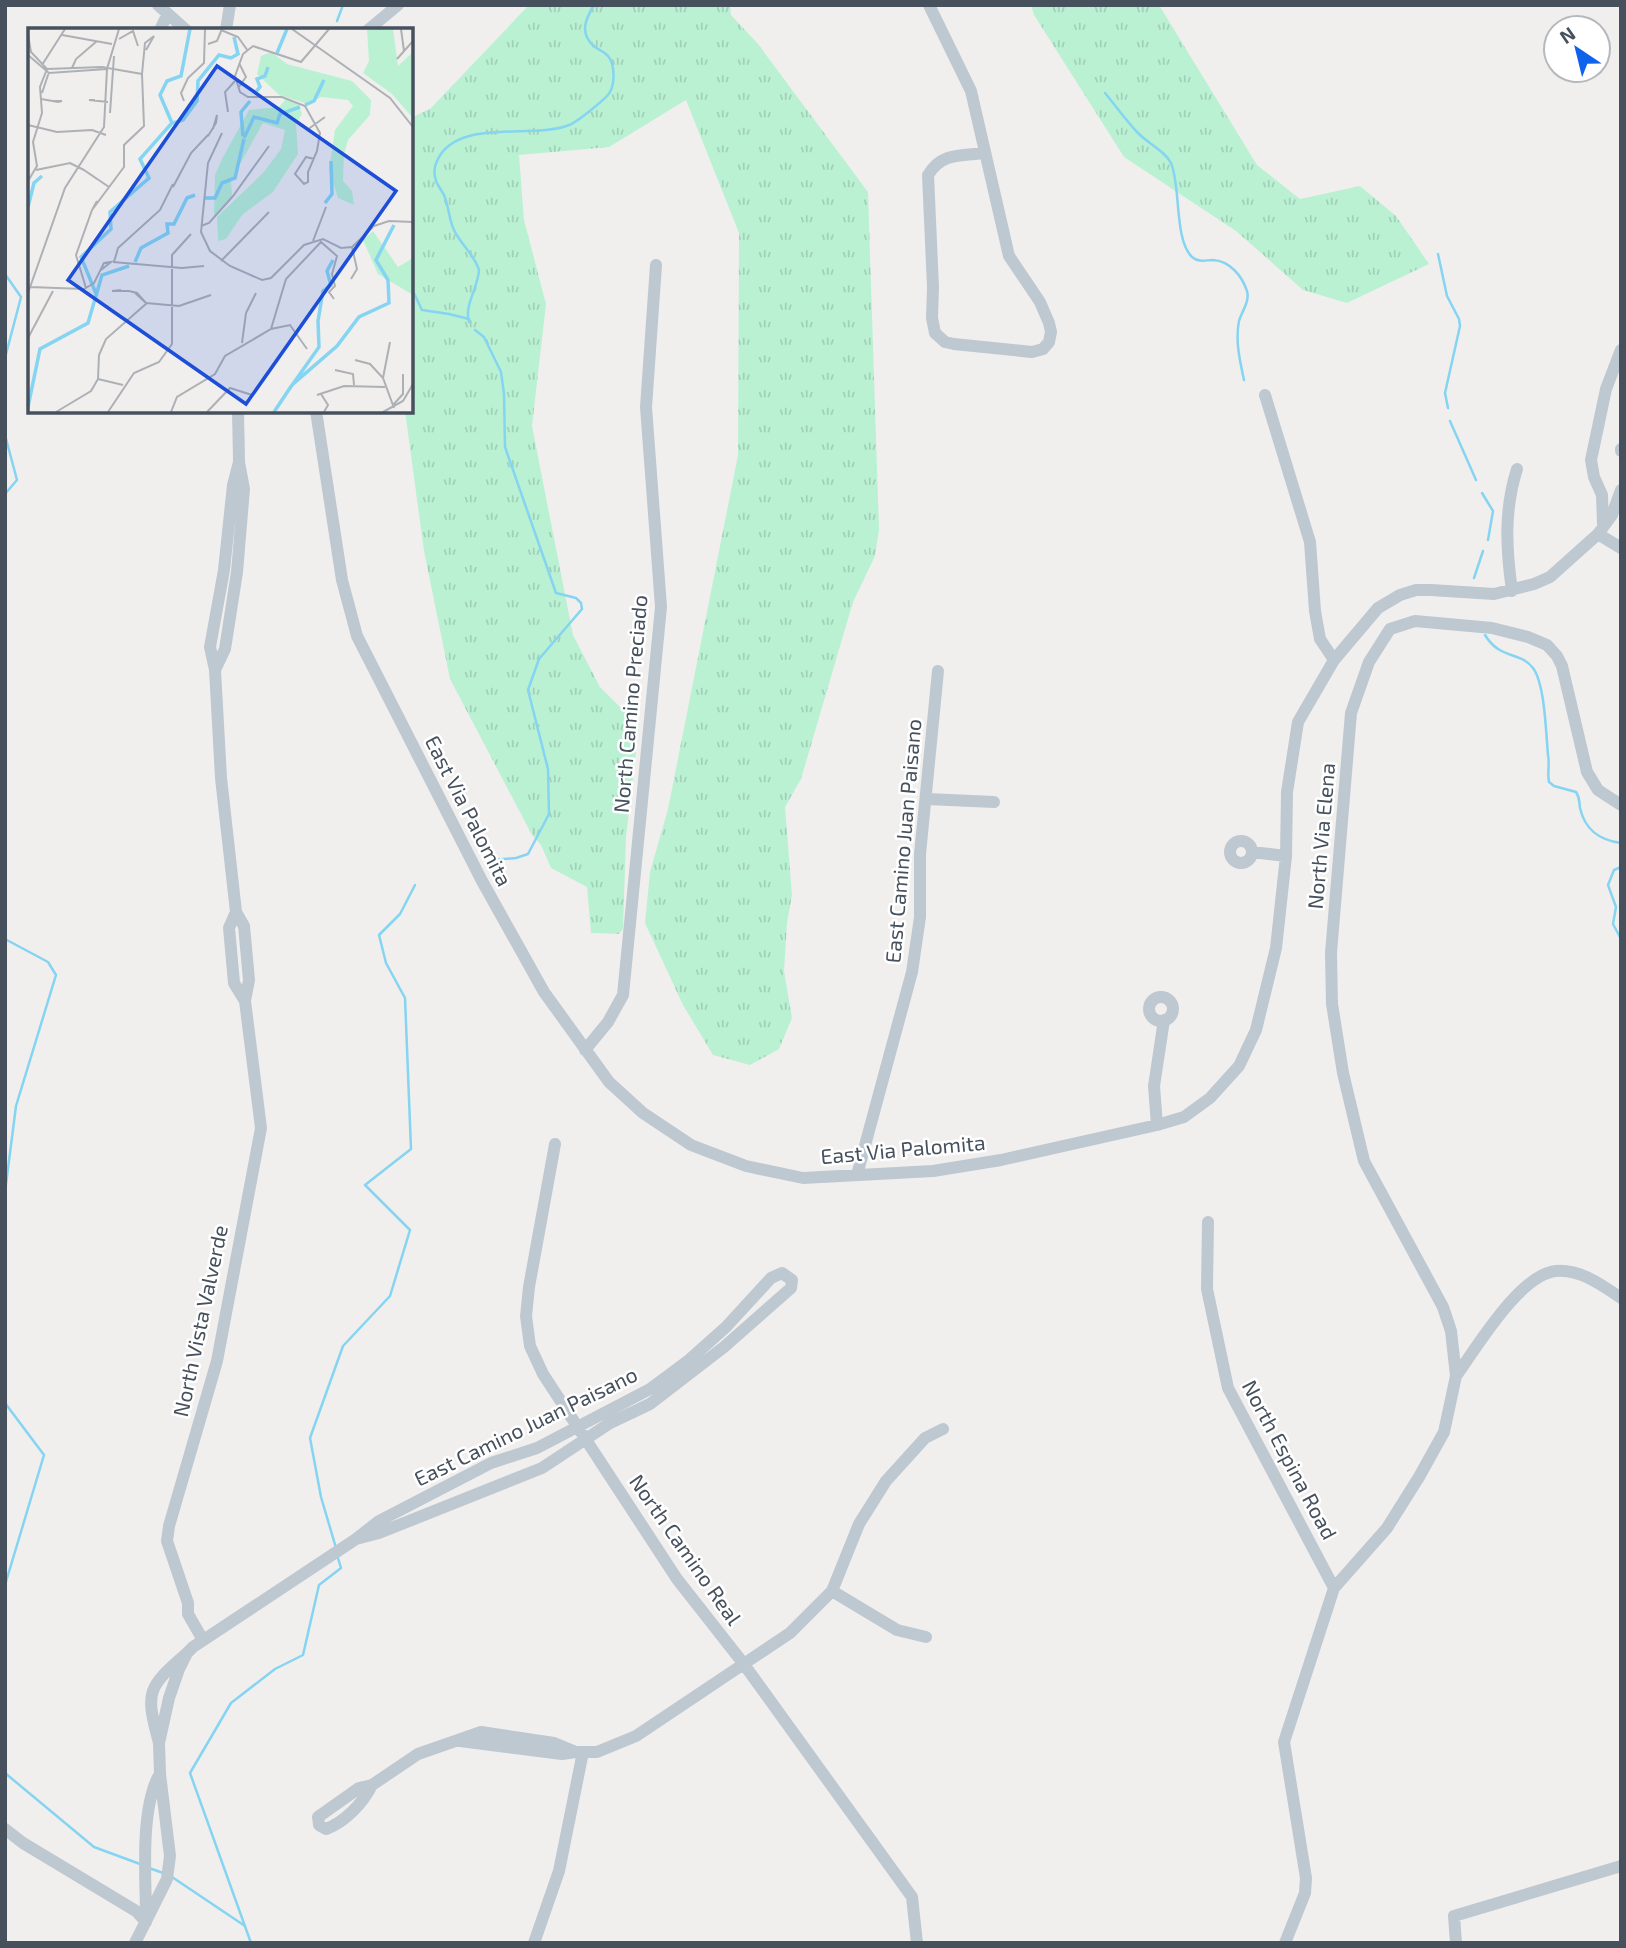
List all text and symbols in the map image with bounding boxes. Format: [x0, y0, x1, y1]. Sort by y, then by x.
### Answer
north arrow [1542, 14, 1612, 84]
text: N [1555, 21, 1579, 48]
inset map [28, 28, 413, 413]
street label: North Camino Preciado [608, 594, 651, 814]
street label: East Camino Juan Paisano [879, 718, 926, 964]
street label: East Via Palomita [421, 731, 518, 890]
street label: North Via Elena [1302, 762, 1339, 910]
street label: East Via Palomita [819, 1129, 986, 1168]
street label: North Vista Valverde [167, 1223, 232, 1419]
street label: East Camino Juan Paisano [410, 1361, 641, 1491]
street label: North Espina Road [1238, 1375, 1343, 1543]
street label: North Camino Real [625, 1469, 748, 1630]

